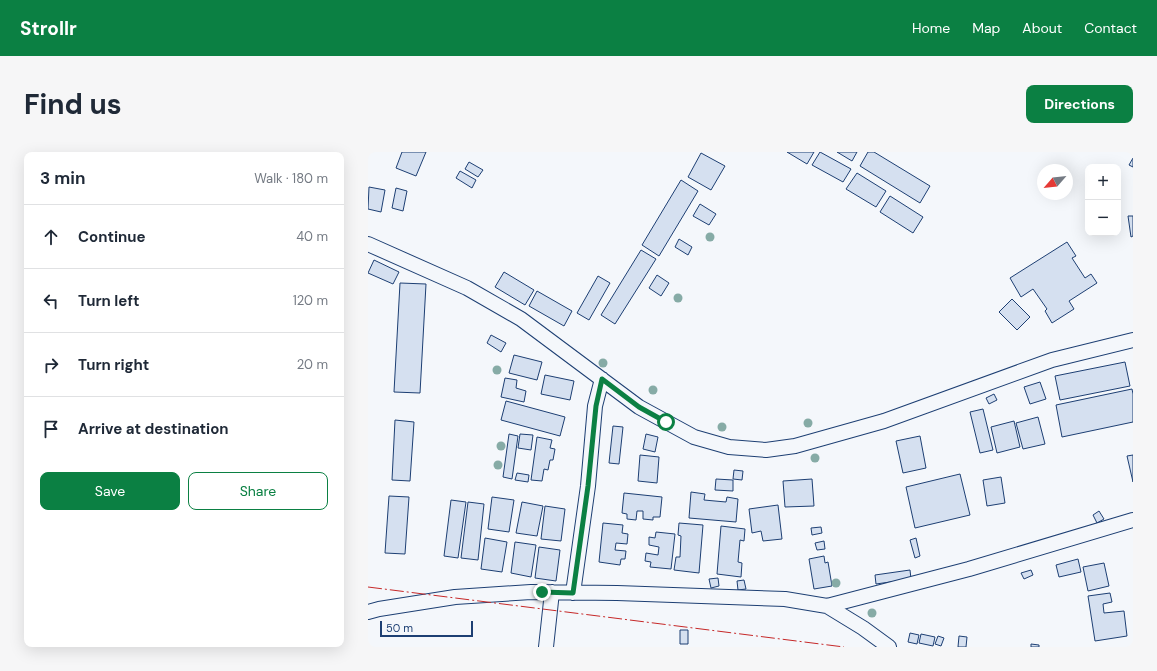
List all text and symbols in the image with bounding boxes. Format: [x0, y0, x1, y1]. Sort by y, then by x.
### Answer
text: Strollr [20, 16, 77, 41]
text: Home [912, 19, 950, 37]
text: Map [972, 19, 1000, 37]
text: About [1022, 19, 1062, 37]
text: Contact [1084, 19, 1137, 37]
button: Directions [1026, 85, 1133, 123]
text: Find us [24, 86, 122, 123]
north arrow [1037, 164, 1073, 200]
map controls [1085, 164, 1121, 236]
button: + [1085, 164, 1121, 200]
text: 3 min [40, 167, 85, 189]
text: Walk · 180 m [254, 170, 328, 187]
button: − [1085, 200, 1121, 236]
icon: ahead [40, 226, 62, 248]
text: Continue [78, 227, 146, 247]
text: 40 m [296, 228, 328, 245]
icon: left [40, 290, 62, 312]
text: Turn left [78, 291, 139, 311]
text: 120 m [293, 292, 328, 309]
icon: right [40, 354, 62, 376]
text: Turn right [78, 355, 149, 375]
text: 20 m [297, 356, 328, 373]
route start [657, 413, 675, 431]
icon: arrive [40, 418, 62, 440]
text: Arrive at destination [78, 419, 229, 439]
button: Save [40, 472, 180, 510]
button: Share [188, 472, 328, 510]
route end [533, 583, 551, 601]
scale bar [380, 619, 473, 638]
text: 50 m [386, 621, 413, 635]

